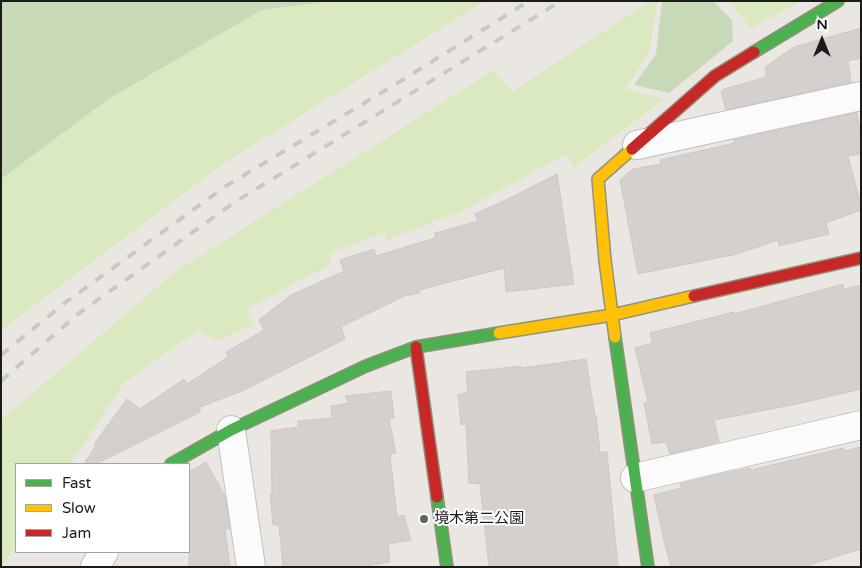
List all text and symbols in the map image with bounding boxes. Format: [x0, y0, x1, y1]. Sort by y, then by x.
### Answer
north arrow [797, 15, 847, 65]
text: N [816, 16, 828, 33]
legend [15, 463, 190, 553]
text: Fast [62, 474, 91, 492]
text: Slow [62, 499, 96, 517]
place label: 境木第二公園 [434, 510, 524, 528]
marker: 境木第二公園 [418, 513, 430, 525]
text: Jam [62, 524, 91, 542]

